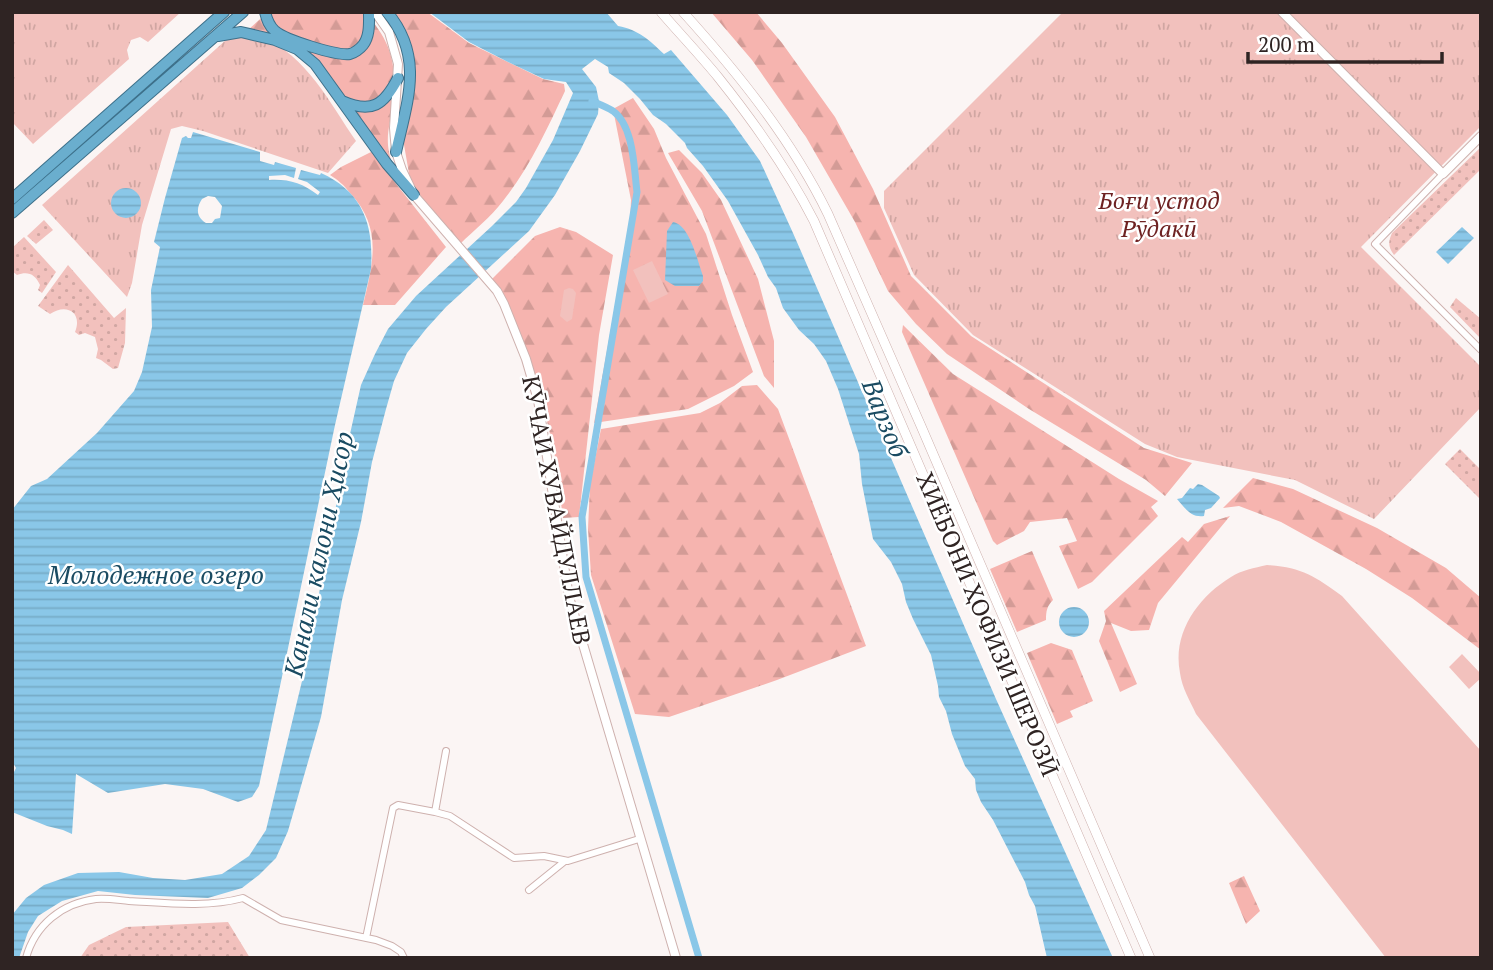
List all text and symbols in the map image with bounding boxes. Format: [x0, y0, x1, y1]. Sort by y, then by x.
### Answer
scale bar [1248, 21, 1442, 65]
text: 200 m [1258, 30, 1315, 58]
park label: Боғи устод Рӯдакӣ [1098, 184, 1220, 244]
street label: КӮЧАИ ХУВАЙДУЛЛАЕВ [515, 373, 599, 647]
water label: Варзоб [855, 373, 918, 464]
water label: Канали калони Ҳисор [275, 428, 361, 681]
street label: ХИЁБОНИ ҲОФИЗИ ШЕРОЗӢ [909, 467, 1067, 781]
water label: Молодежное озеро [47, 557, 264, 591]

